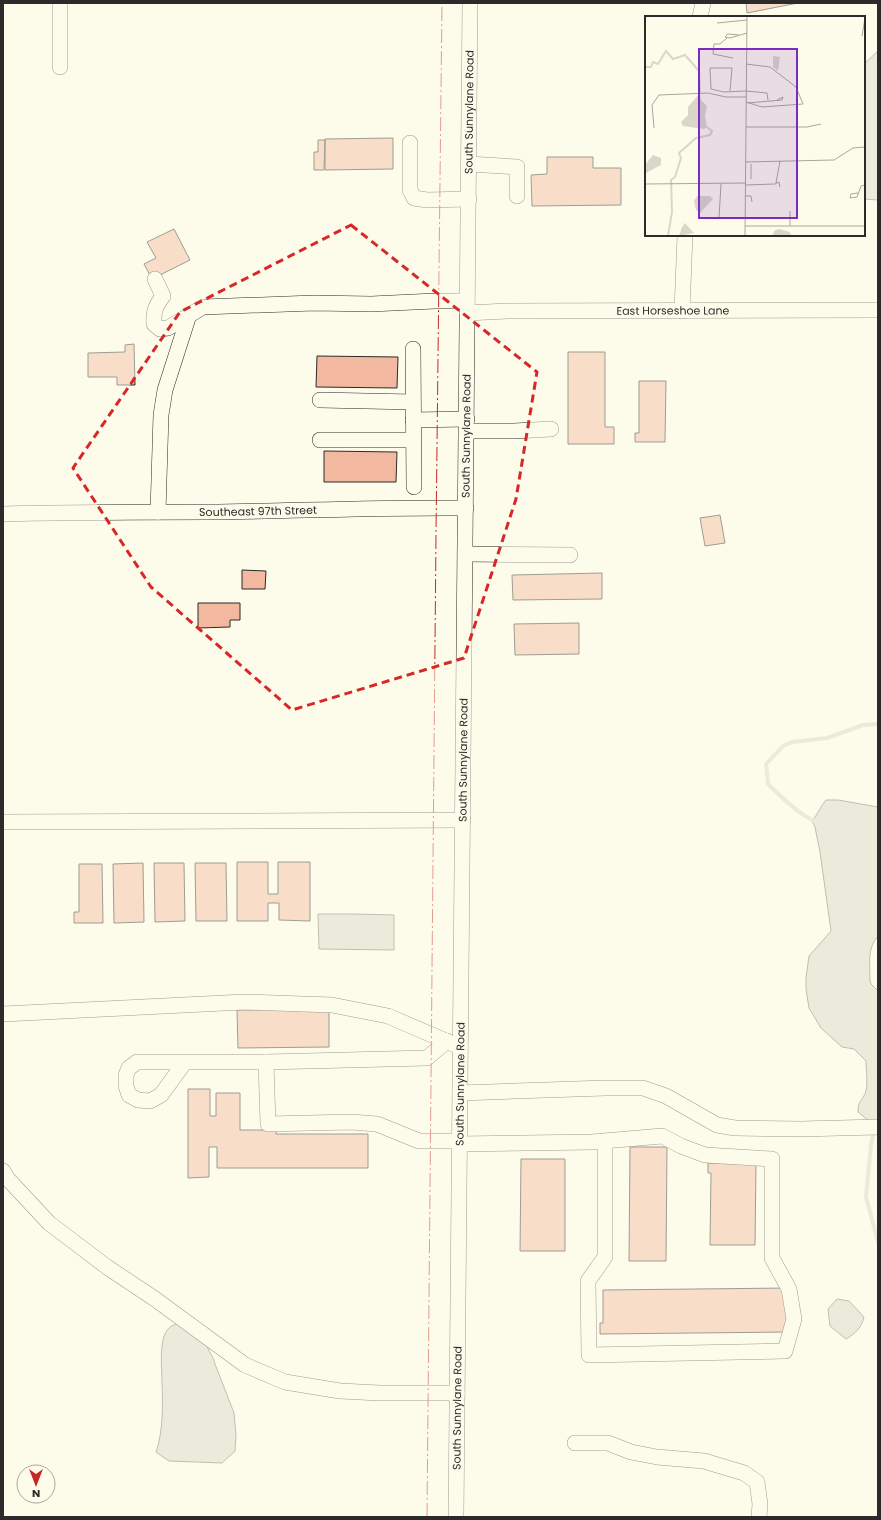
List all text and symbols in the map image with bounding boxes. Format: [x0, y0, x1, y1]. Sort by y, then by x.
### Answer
inset map [645, 16, 865, 236]
street label: South Sunnylane Road [460, 50, 478, 174]
street label: East Horseshoe Lane [617, 302, 730, 319]
street label: South Sunnylane Road [457, 374, 475, 498]
street label: Southeast 97th Street [199, 502, 317, 520]
street label: South Sunnylane Road [454, 698, 472, 822]
street label: South Sunnylane Road [451, 1022, 469, 1146]
street label: South Sunnylane Road [448, 1346, 466, 1470]
north arrow [16, 1464, 56, 1504]
text: N [32, 1486, 40, 1502]

